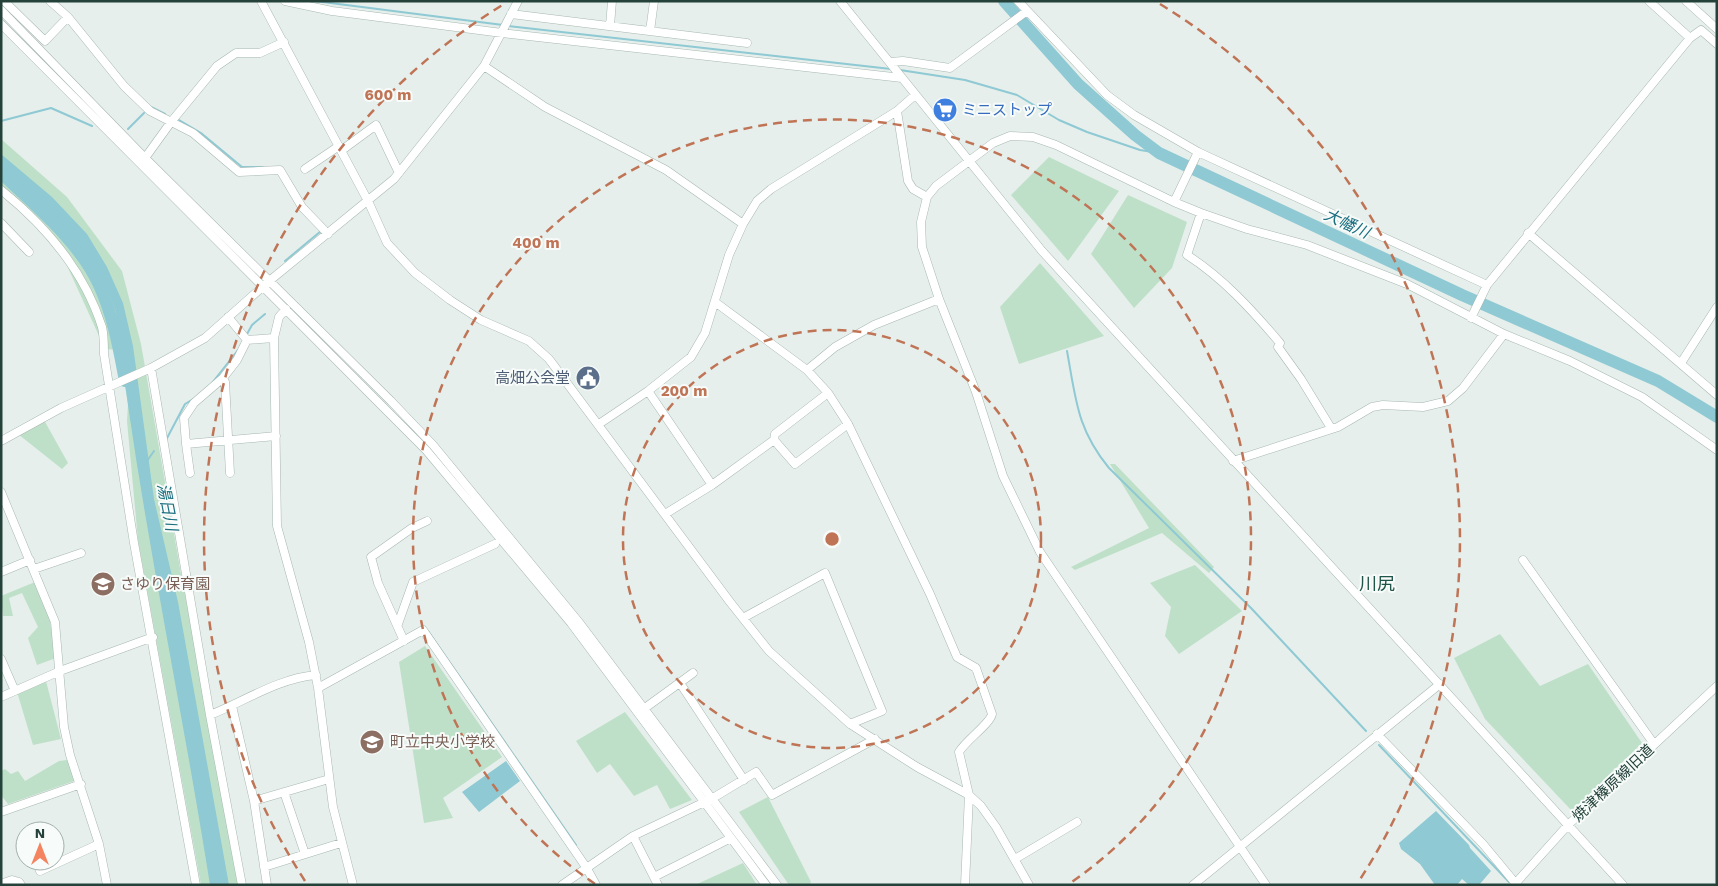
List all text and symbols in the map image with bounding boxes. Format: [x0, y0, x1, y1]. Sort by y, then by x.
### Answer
text: 600 m [365, 86, 411, 104]
supermarket icon: ミニストップ [932, 97, 958, 123]
place label: ミニストップ [962, 101, 1052, 119]
water label: 大幡川 [1321, 205, 1374, 243]
text: 400 m [512, 234, 560, 252]
public building icon: 高畑公会堂 [575, 365, 601, 391]
place label: 高畑公会堂 [495, 369, 570, 387]
text: 200 m [661, 382, 707, 400]
water label: 湯日川 [154, 482, 182, 534]
centre of rings [823, 530, 841, 548]
school or university icon: さゆり保育園 [90, 571, 116, 597]
district label: 川尻 [1359, 573, 1395, 594]
place label: さゆり保育園 [120, 575, 210, 593]
school or university icon: 町立中央小学校 [359, 729, 385, 755]
place label: 町立中央小学校 [390, 733, 495, 751]
street label: 焼津榛原線旧道 [1568, 741, 1658, 825]
north arrow [15, 821, 65, 871]
text: N [35, 825, 45, 841]

